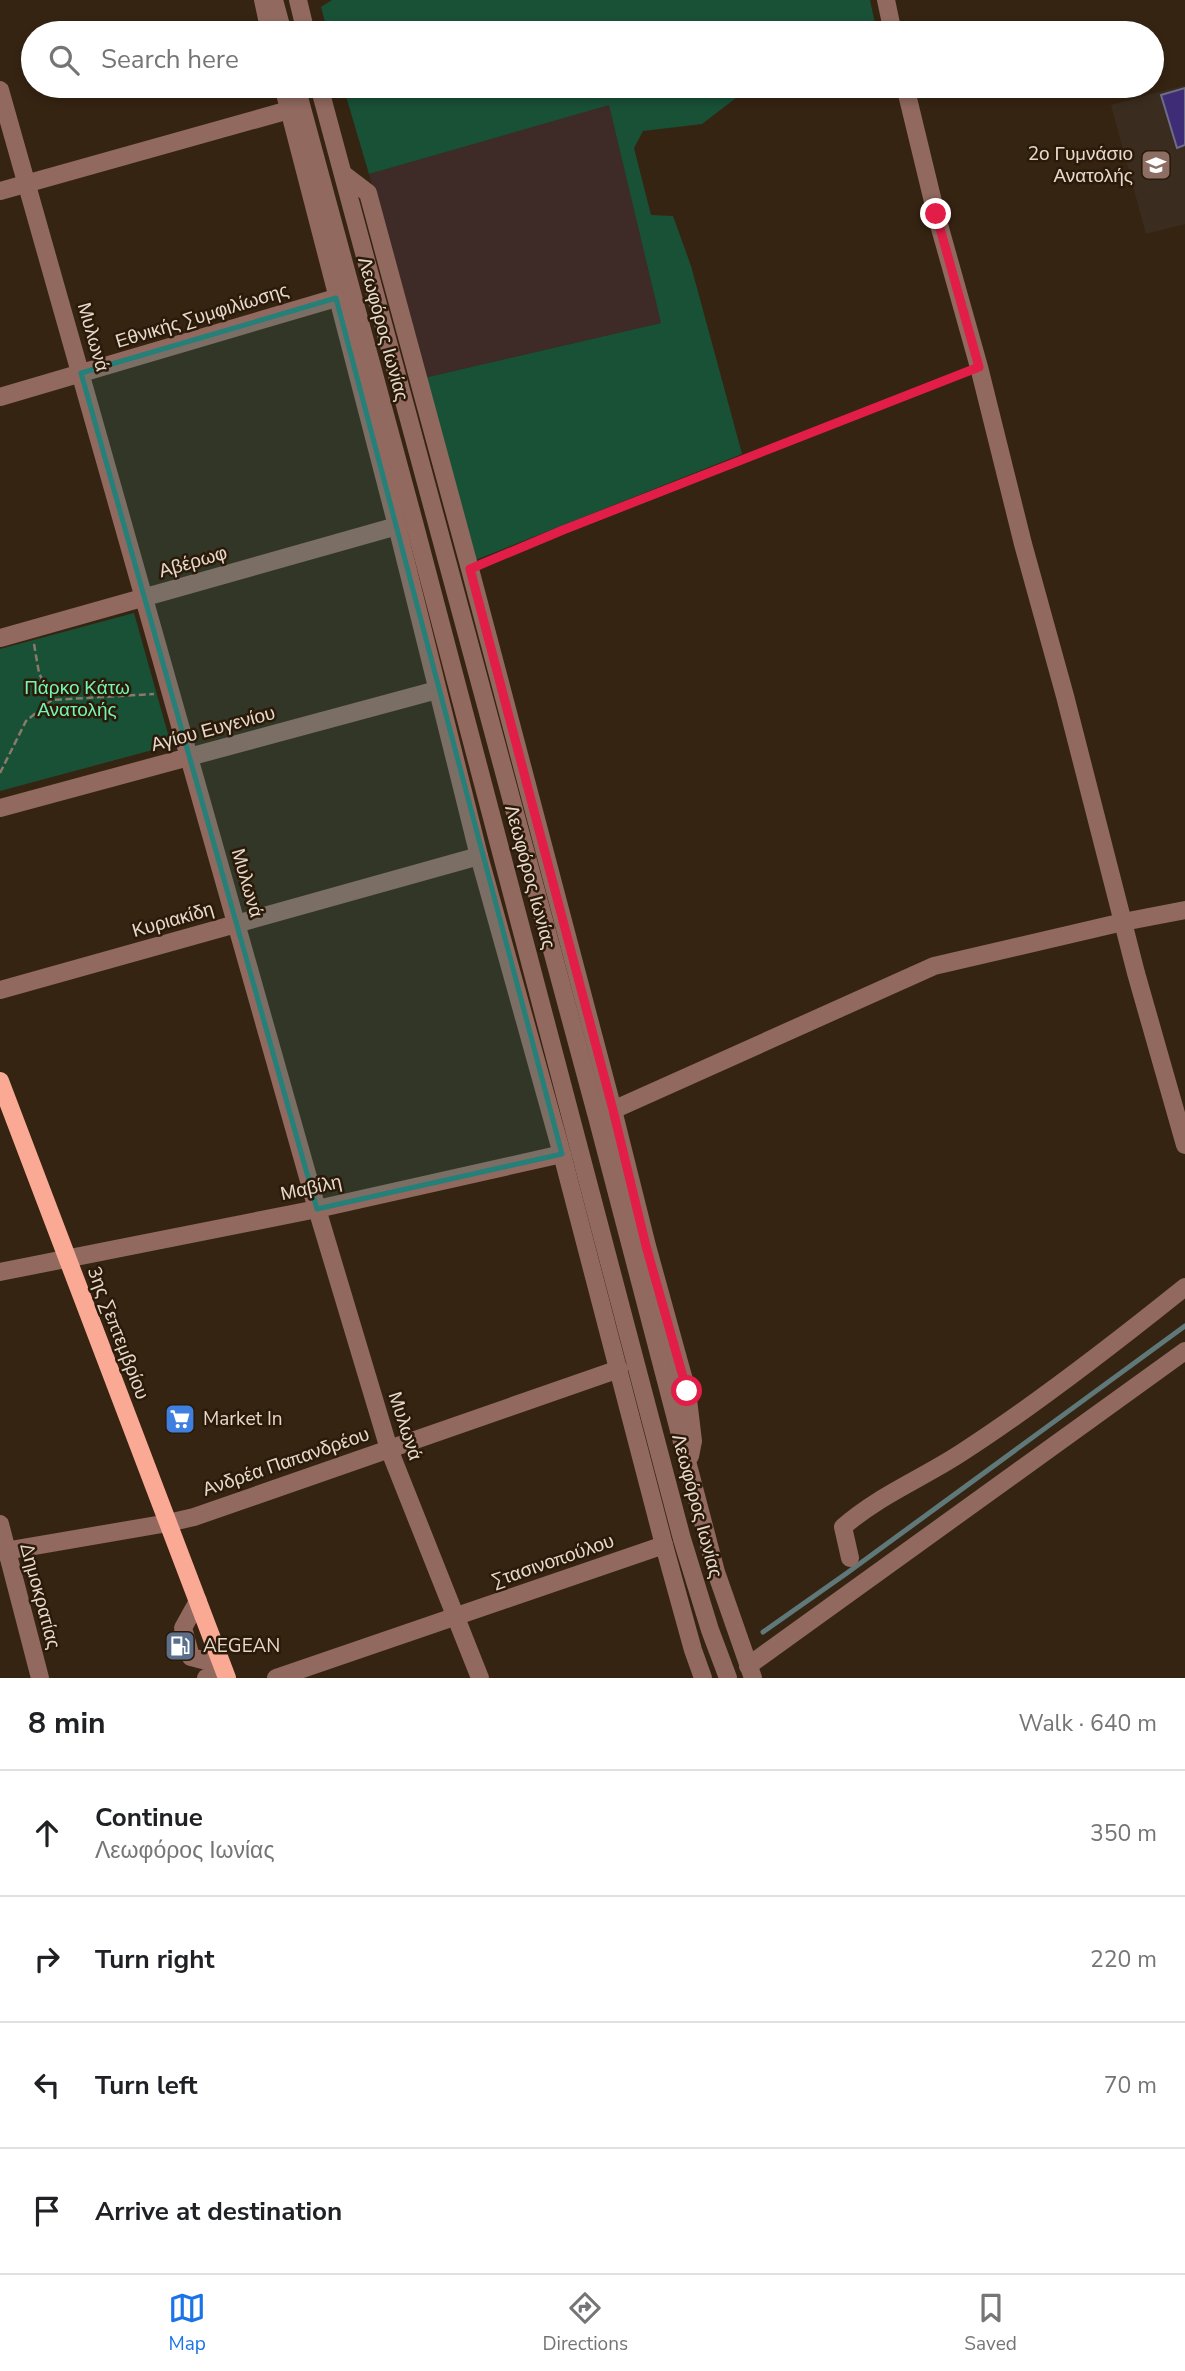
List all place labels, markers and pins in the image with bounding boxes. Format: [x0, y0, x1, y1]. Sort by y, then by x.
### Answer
place label: 2ο Γυμνάσιο Ανατολής [1028, 141, 1133, 189]
school or university icon: 2ο Γυμνάσιο Ανατολής [1139, 148, 1173, 182]
supermarket icon: Market In [163, 1402, 197, 1436]
place label: Market In [203, 1406, 283, 1432]
fuel station icon: AEGEAN [163, 1629, 197, 1663]
place label: AEGEAN [203, 1633, 280, 1659]

